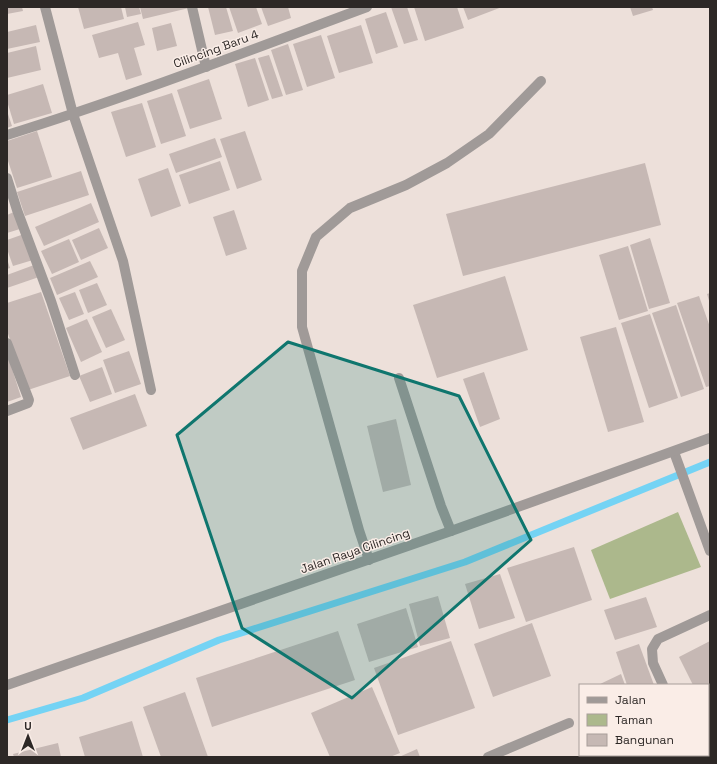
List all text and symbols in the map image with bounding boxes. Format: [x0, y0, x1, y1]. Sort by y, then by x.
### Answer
street label: Cilincing Baru 4 [171, 26, 261, 72]
street label: Jalan Raya Cilincing [298, 525, 412, 577]
legend [579, 684, 709, 756]
text: Jalan [615, 692, 646, 708]
text: Taman [615, 712, 652, 728]
north arrow [8, 716, 48, 756]
text: U [24, 719, 32, 733]
text: Bangunan [615, 732, 674, 748]

